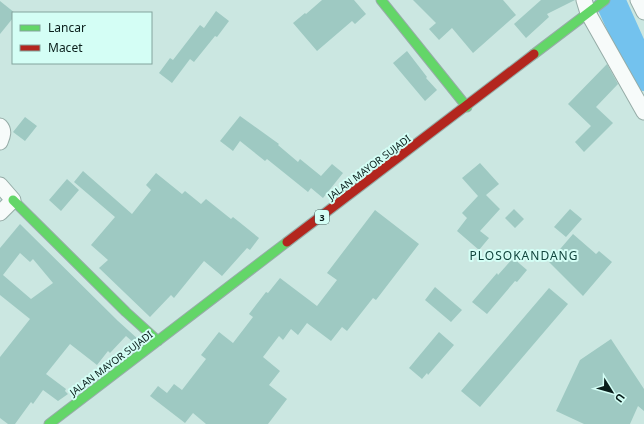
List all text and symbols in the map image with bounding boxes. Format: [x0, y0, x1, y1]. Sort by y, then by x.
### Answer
legend [12, 12, 152, 64]
text: Lancar [48, 19, 86, 36]
text: Macet [48, 39, 83, 56]
street label: JALAN MAYOR SUJADI [324, 131, 413, 203]
road number: 3 [315, 210, 329, 224]
district label: PLOSOKANDANG [470, 247, 578, 264]
street label: JALAN MAYOR SUJADI [66, 327, 155, 399]
north arrow [592, 372, 632, 412]
text: U [612, 390, 629, 406]

